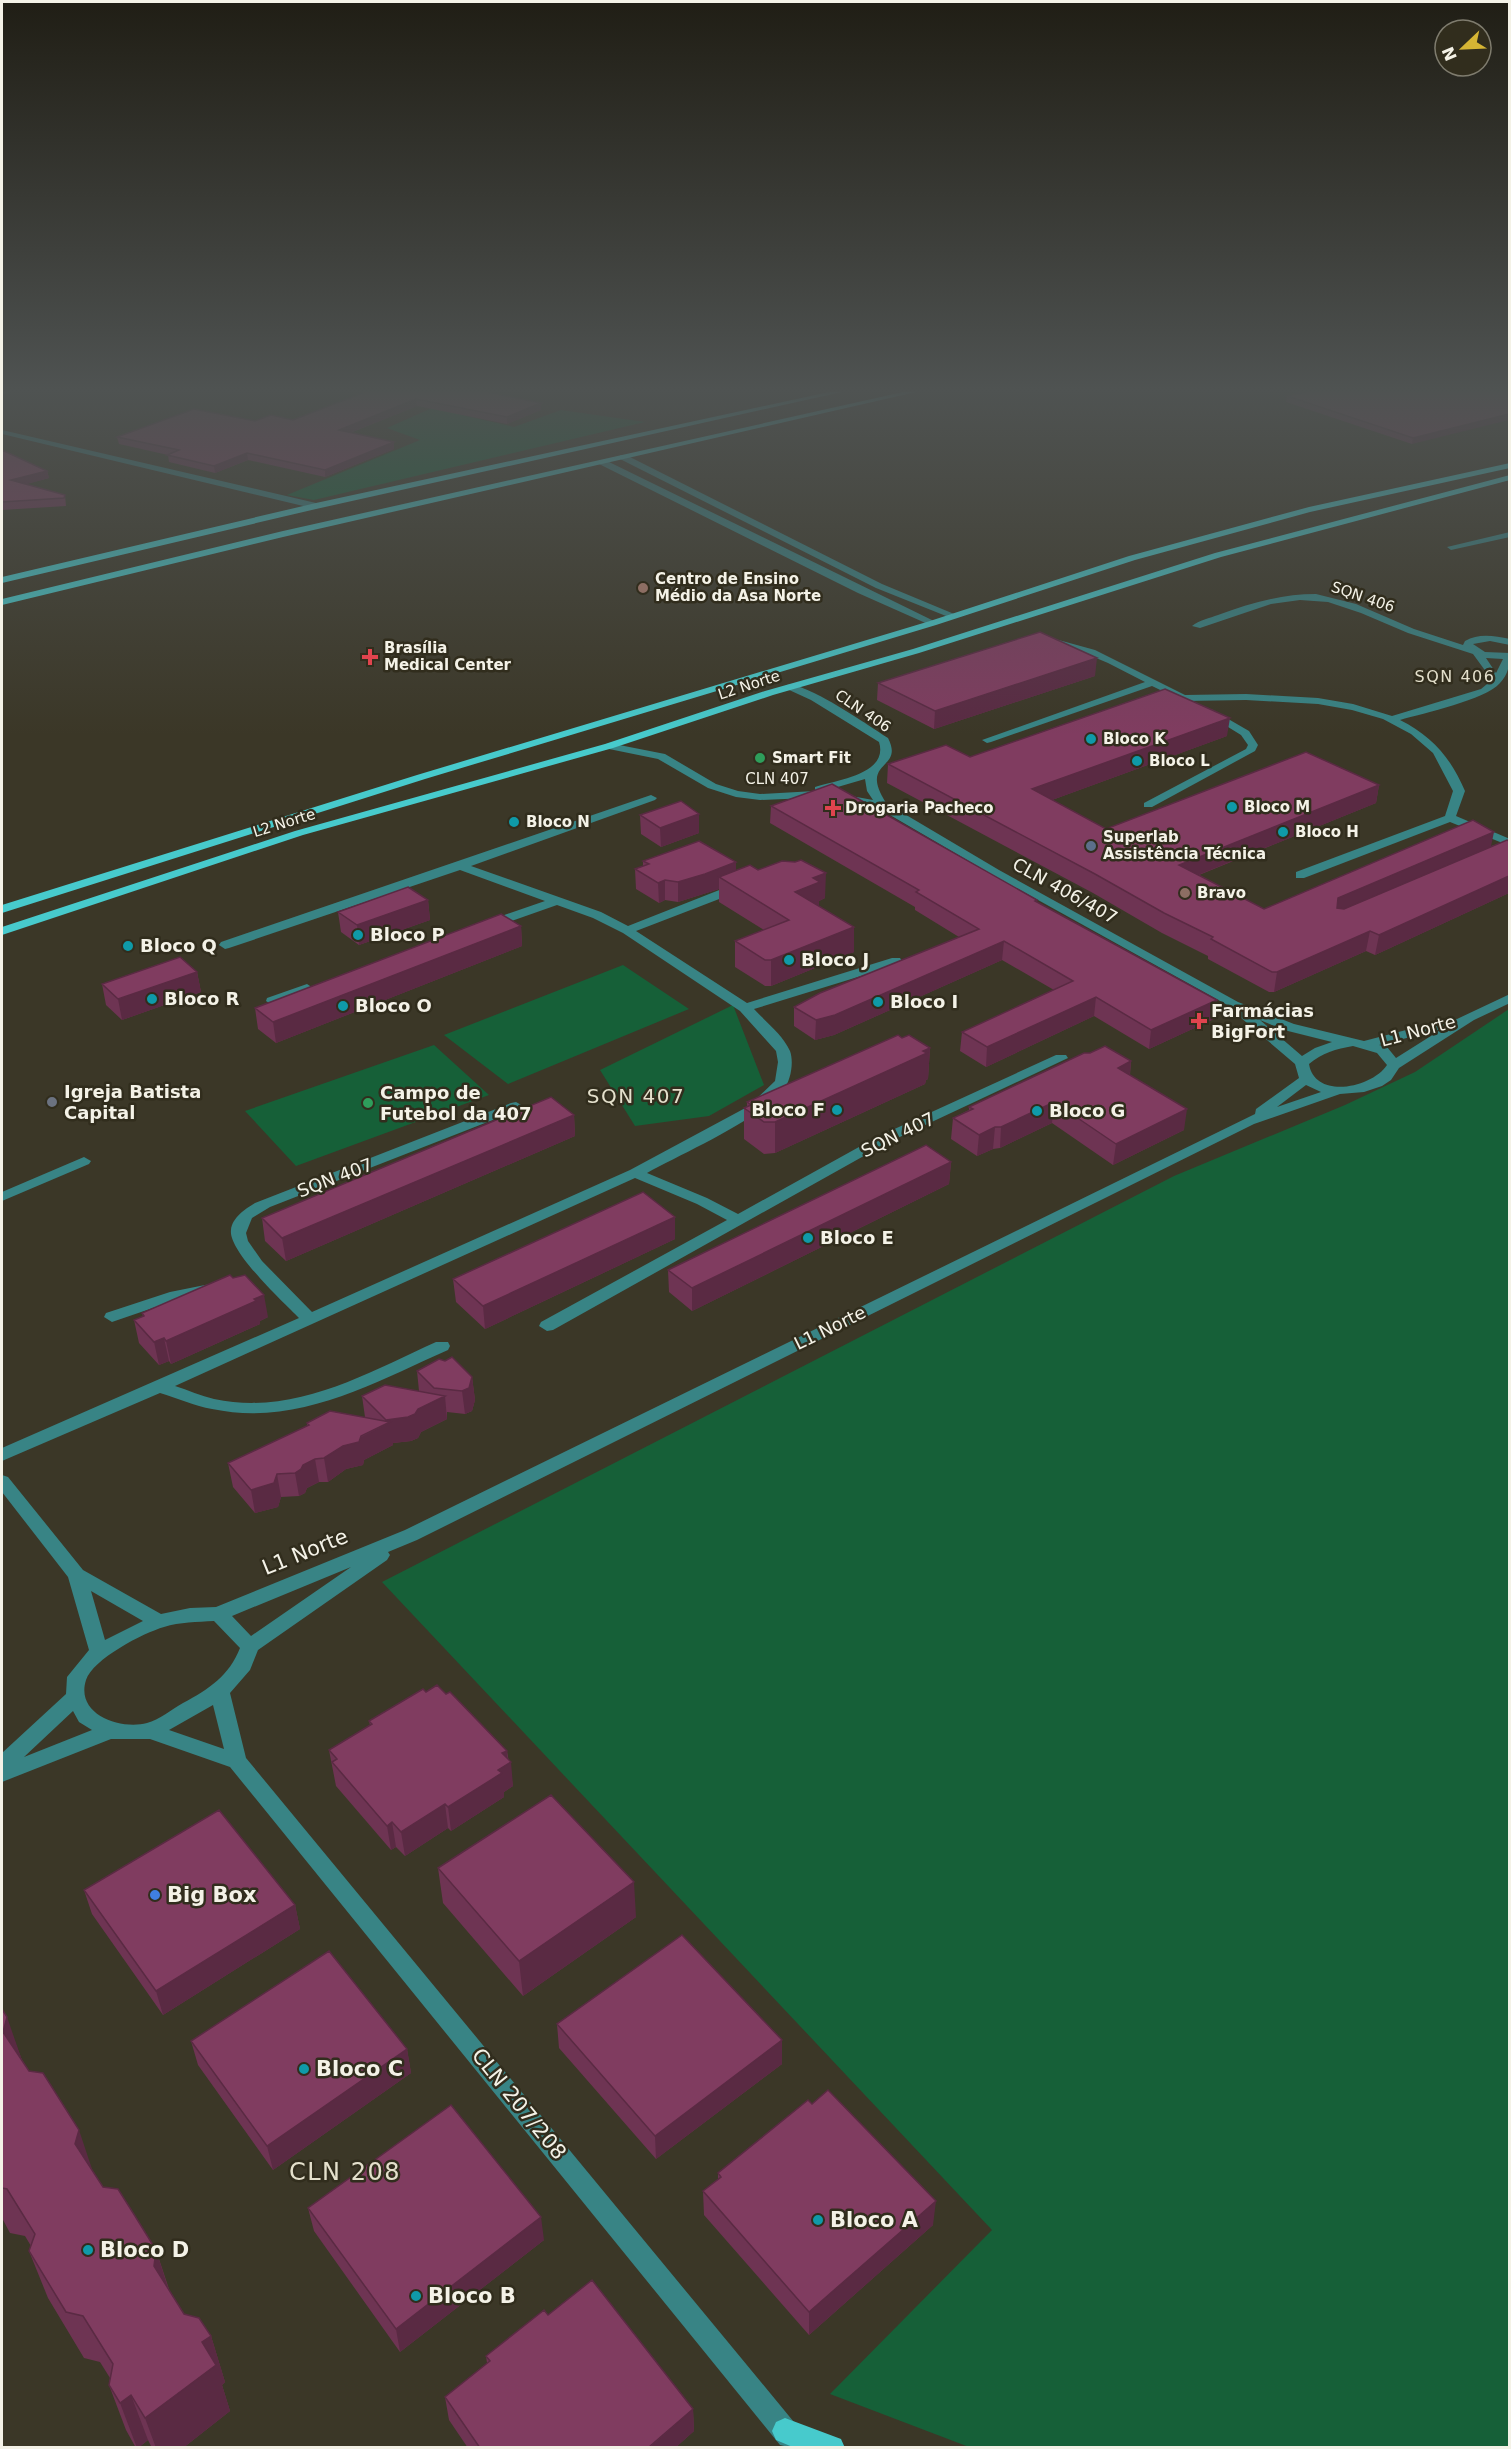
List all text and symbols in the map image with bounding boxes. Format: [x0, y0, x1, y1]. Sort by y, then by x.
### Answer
north arrow [1433, 18, 1493, 78]
text: N [1438, 44, 1461, 64]
place label: Centro de Ensino Médio da Asa Norte [655, 570, 821, 605]
street label: SQN 406 [1329, 578, 1397, 616]
marker: Centro de Ensino Médio da Asa Norte [636, 581, 650, 595]
place label: Brasília Medical Center [384, 639, 512, 674]
marker: Brasília Medical Center [361, 648, 379, 666]
street label: L2 Norte [716, 666, 782, 704]
district label: SQN 406 [1415, 667, 1495, 686]
street label: CLN 406 [832, 686, 894, 736]
place label: Bloco K [1103, 730, 1167, 748]
marker: Bloco K [1084, 732, 1098, 746]
place label: Smart Fit [772, 749, 851, 767]
marker: Smart Fit [753, 751, 767, 765]
place label: Bloco L [1149, 752, 1210, 770]
marker: Bloco L [1130, 754, 1144, 768]
street label: CLN 407 [745, 770, 809, 788]
place label: Bloco M [1244, 798, 1310, 816]
place label: Drogaria Pacheco [845, 799, 994, 817]
marker: Bloco M [1225, 800, 1239, 814]
marker: Drogaria Pacheco [826, 801, 840, 815]
street label: L2 Norte [251, 805, 317, 841]
place label: Bloco N [526, 813, 590, 831]
marker: Bloco N [507, 815, 521, 829]
place label: Bloco H [1295, 823, 1359, 841]
marker: Bloco H [1276, 825, 1290, 839]
place label: Superlab Assistência Técnica [1103, 828, 1266, 863]
marker: Superlab Assistência Técnica [1084, 839, 1098, 853]
street label: CLN 406/407 [1009, 853, 1121, 928]
place label: Bravo [1197, 884, 1246, 902]
marker: Bravo [1178, 886, 1192, 900]
place label: Bloco P [370, 924, 445, 945]
marker: Bloco P [351, 928, 365, 942]
place label: Bloco Q [140, 935, 217, 956]
marker: Bloco Q [121, 939, 135, 953]
place label: Bloco J [801, 949, 869, 970]
marker: Bloco J [782, 953, 796, 967]
place label: Bloco R [164, 988, 240, 1009]
place label: Bloco I [890, 991, 958, 1012]
marker: Bloco R [145, 992, 159, 1006]
place label: Bloco O [355, 995, 432, 1016]
marker: Bloco I [871, 995, 885, 1009]
marker: Bloco O [336, 999, 350, 1013]
place label: Farmácias BigFort [1211, 1000, 1314, 1042]
street label: L1 Norte [1378, 1010, 1458, 1051]
marker: Farmácias BigFort [1192, 1014, 1206, 1028]
place label: Igreja Batista Capital [64, 1081, 201, 1123]
place label: Campo de Futebol da 407 [380, 1082, 532, 1124]
district label: SQN 407 [587, 1084, 685, 1108]
marker: Igreja Batista Capital [45, 1095, 59, 1109]
marker: Campo de Futebol da 407 [361, 1096, 375, 1110]
place label: Bloco F [751, 1099, 825, 1120]
place label: Bloco G [1049, 1100, 1125, 1121]
marker: Bloco F [830, 1103, 844, 1117]
marker: Bloco G [1030, 1104, 1044, 1118]
street label: SQN 407 [858, 1108, 938, 1161]
street label: SQN 407 [294, 1154, 376, 1202]
place label: Bloco E [820, 1227, 894, 1248]
marker: Bloco E [801, 1231, 815, 1245]
street label: L1 Norte [790, 1301, 869, 1354]
street label: L1 Norte [259, 1524, 351, 1580]
place label: Big Box [167, 1883, 257, 1907]
marker: Big Box [148, 1888, 162, 1902]
street label: CLN 207/208 [467, 2044, 571, 2164]
place label: Bloco C [316, 2057, 403, 2081]
marker: Bloco C [297, 2062, 311, 2076]
district label: CLN 208 [289, 2158, 401, 2186]
place label: Bloco A [830, 2208, 919, 2232]
marker: Bloco A [811, 2213, 825, 2227]
place label: Bloco D [100, 2238, 189, 2262]
marker: Bloco D [81, 2243, 95, 2257]
place label: Bloco B [428, 2284, 516, 2308]
marker: Bloco B [409, 2289, 423, 2303]

